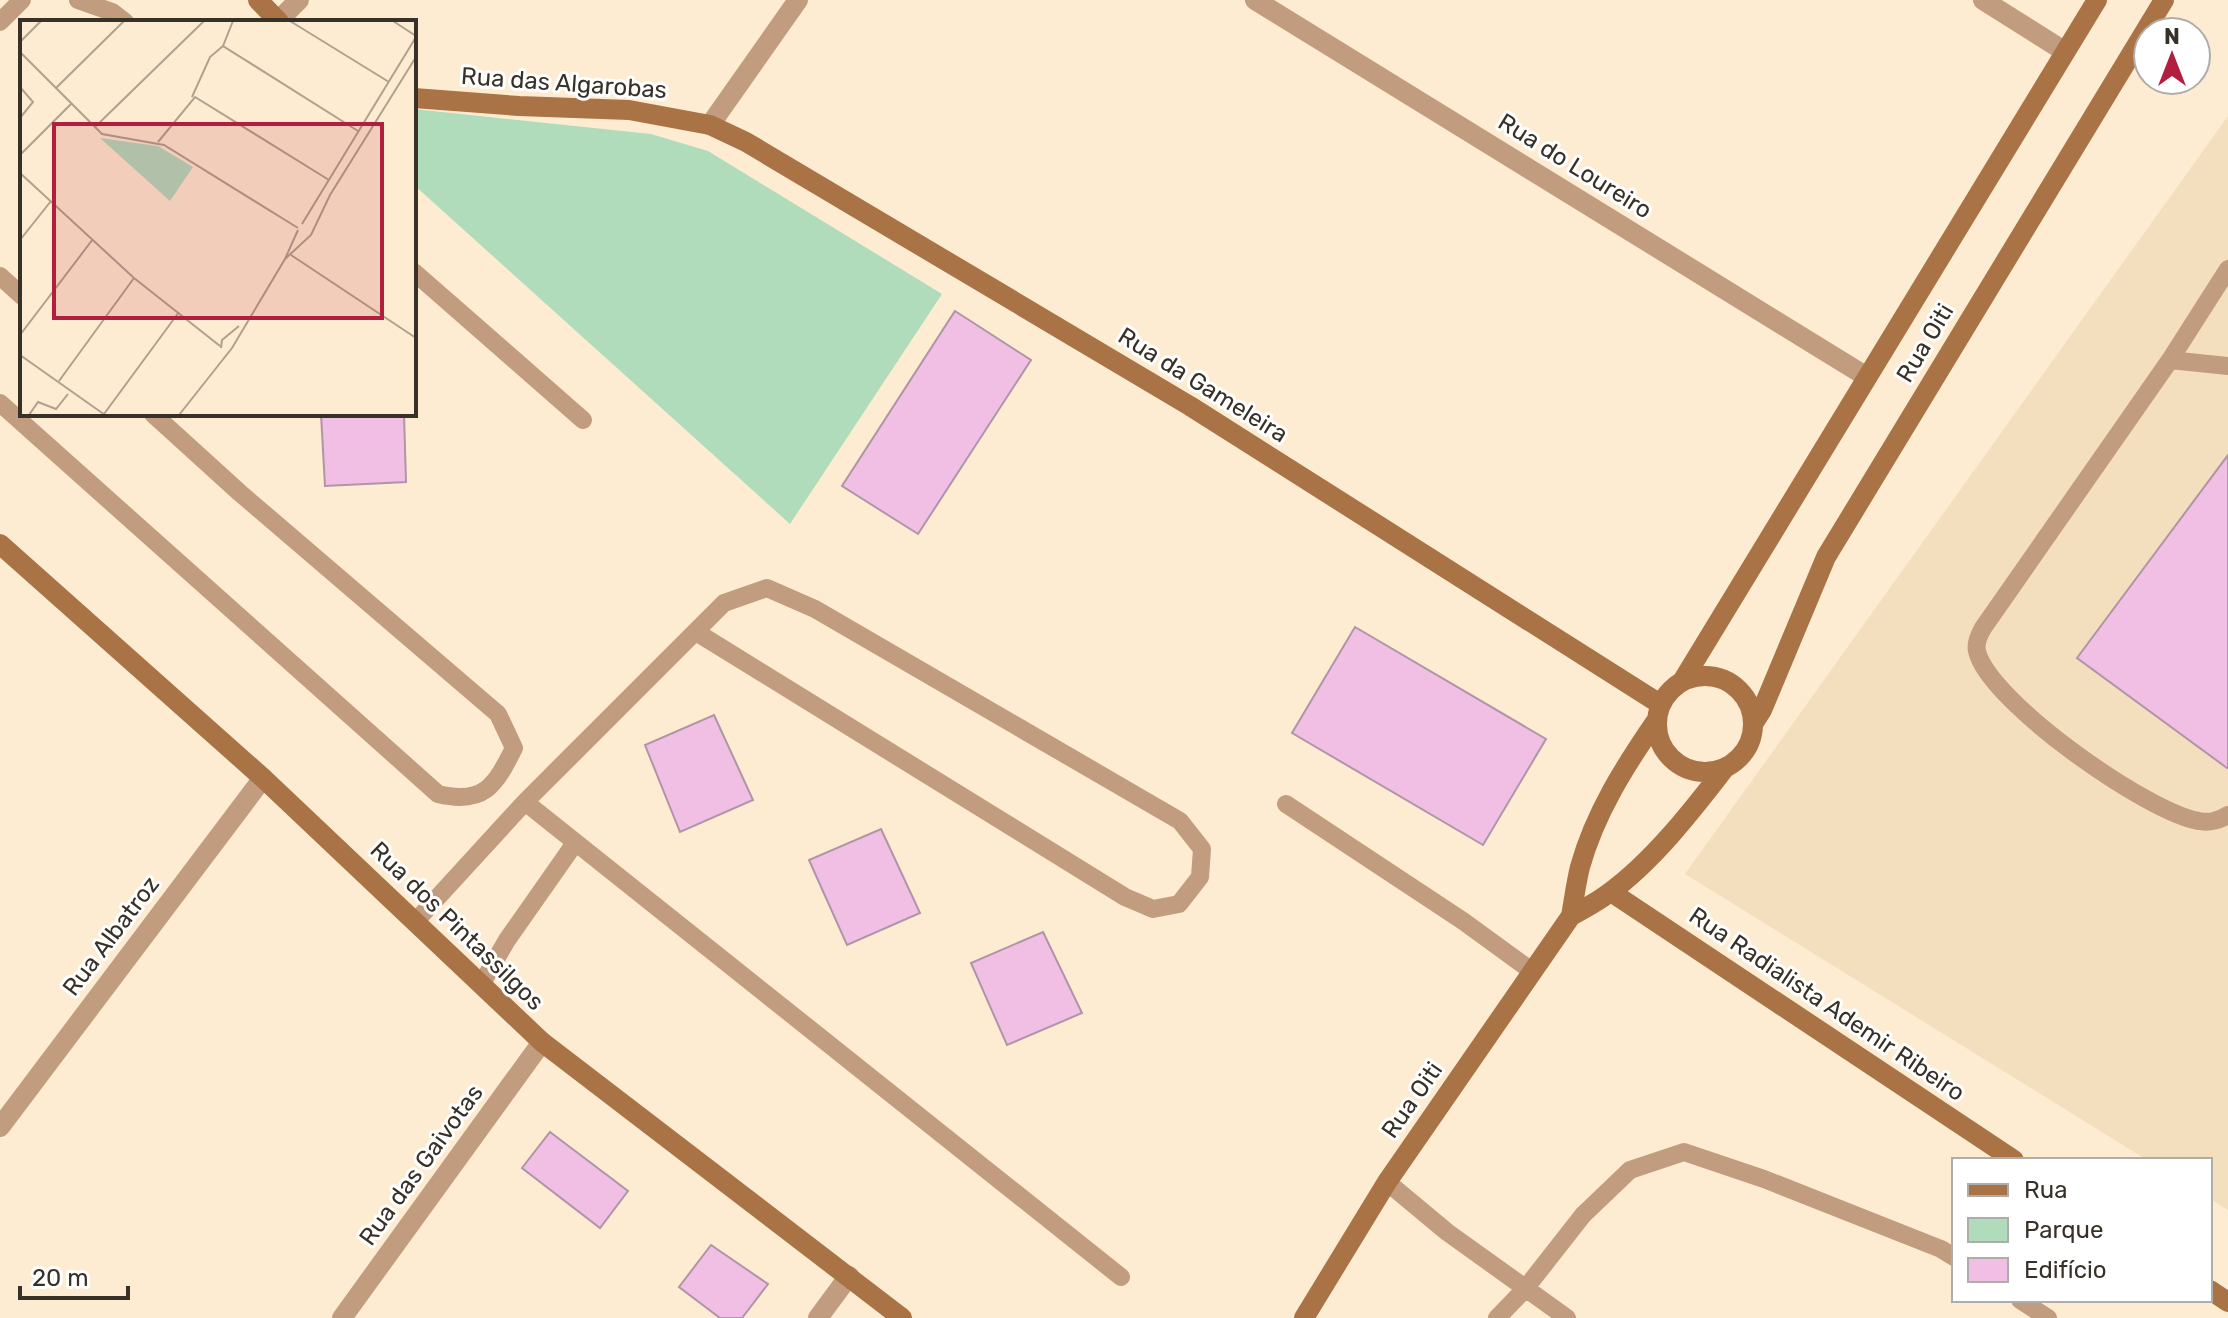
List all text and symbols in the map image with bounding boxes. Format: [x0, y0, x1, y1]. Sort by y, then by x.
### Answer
north arrow [2132, 16, 2212, 96]
inset map [20, 20, 416, 416]
text: N [2164, 23, 2180, 50]
street label: Rua das Algarobas [460, 62, 668, 104]
street label: Rua do Loureiro [1493, 108, 1657, 224]
street label: Rua Oiti [1891, 299, 1959, 387]
street label: Rua da Gameleira [1113, 322, 1293, 448]
street label: Rua dos Pintassilgos [364, 836, 550, 1016]
street label: Rua Albatroz [57, 871, 165, 1001]
street label: Rua Radialista Ademir Ribeiro [1684, 901, 1970, 1107]
street label: Rua Oiti [1376, 1057, 1448, 1143]
street label: Rua das Gaivotas [353, 1079, 489, 1251]
legend [1952, 1158, 2212, 1302]
text: Rua [2024, 1176, 2067, 1204]
text: Parque [2024, 1216, 2103, 1244]
scale bar [20, 1250, 128, 1300]
text: Edifício [2024, 1256, 2107, 1284]
text: 20 m [32, 1264, 89, 1292]

